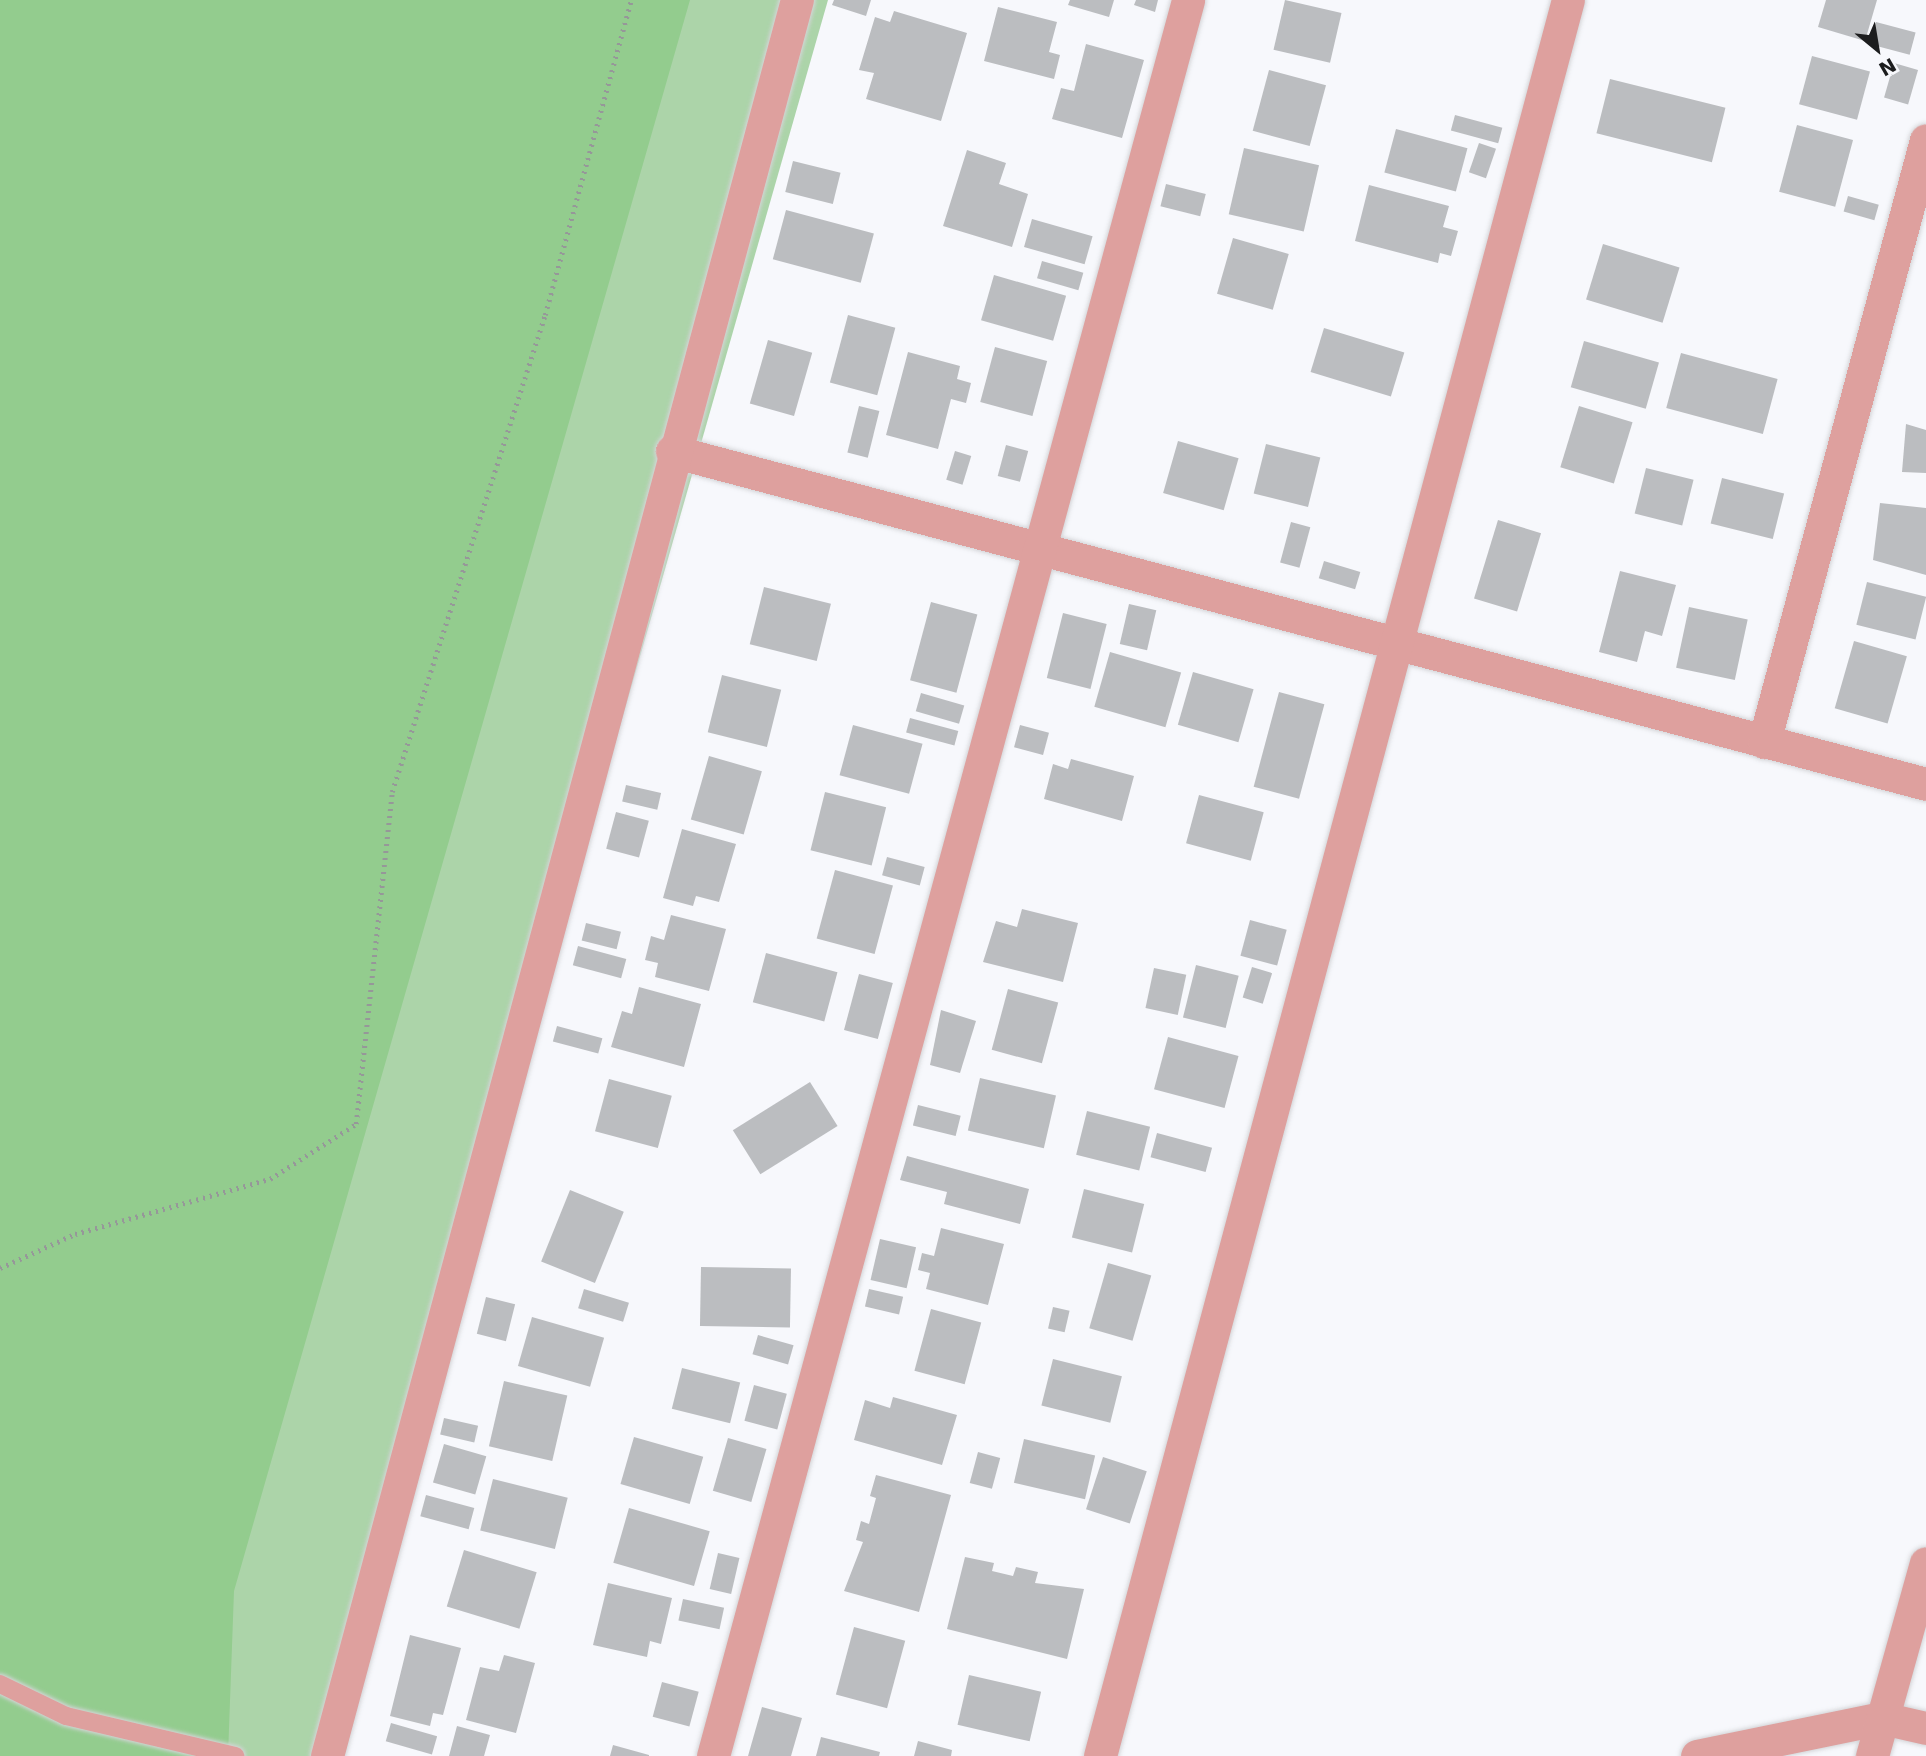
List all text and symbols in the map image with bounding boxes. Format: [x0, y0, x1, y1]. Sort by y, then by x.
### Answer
north arrow [1842, 14, 1912, 84]
text: N [1875, 54, 1900, 81]

